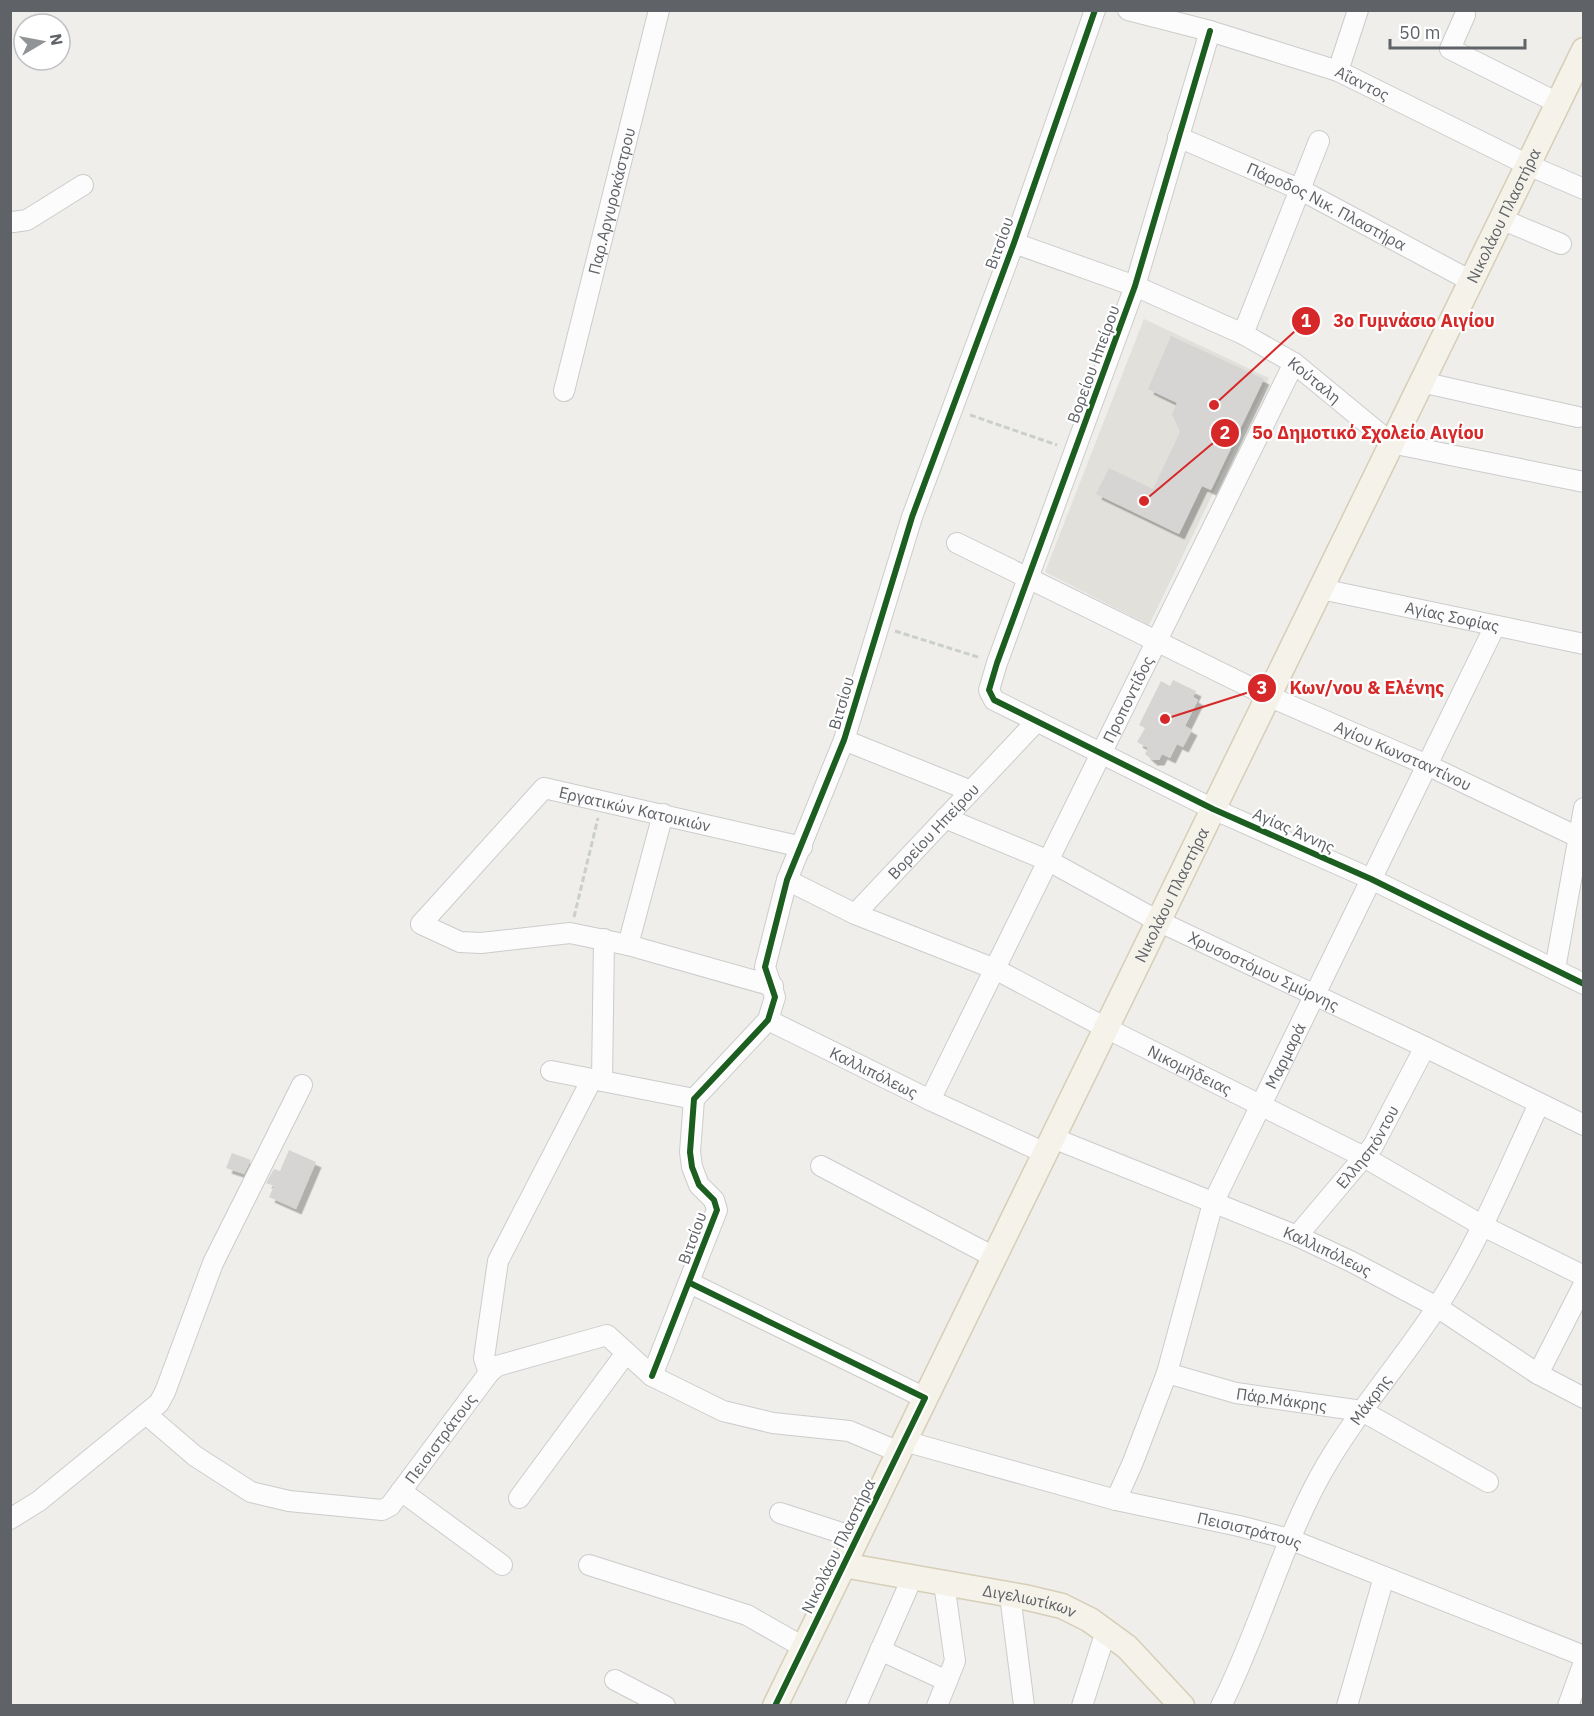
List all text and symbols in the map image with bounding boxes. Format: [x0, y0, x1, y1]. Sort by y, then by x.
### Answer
north arrow [12, 12, 72, 72]
scale bar [1390, 12, 1525, 50]
text: 50 m [1399, 21, 1441, 44]
text: N [46, 32, 68, 47]
street label: Αΐαντος [1332, 61, 1393, 105]
street label: Παρ.Αργυροκάστρου [583, 125, 639, 276]
street label: Νικολάου Πλαστήρα [1462, 145, 1545, 286]
street label: Πάροδος Νικ. Πλαστήρα [1244, 158, 1410, 255]
street label: Βιτσίου [980, 214, 1018, 272]
street label: Βορείου Ηπείρου [1062, 302, 1124, 426]
callout: 3ο Γυμνάσιο Αιγίου [1291, 303, 1507, 339]
text: 1 [1301, 309, 1312, 332]
text: 3ο Γυμνάσιο Αιγίου [1333, 309, 1495, 332]
street label: Κούταλη [1284, 352, 1345, 408]
callout: 5ο Δημοτικό Σχολείο Αιγίου [1210, 415, 1496, 451]
text: 2 [1220, 421, 1230, 444]
text: 5ο Δημοτικό Σχολείο Αιγίου [1252, 421, 1484, 444]
street label: Αγίας Σοφίας [1403, 597, 1501, 636]
street label: Προποντίδος [1098, 652, 1158, 746]
callout: Κων/νου & Ελένης [1247, 670, 1456, 706]
street label: Βιτσίου [824, 674, 858, 732]
text: 3 [1257, 676, 1267, 699]
text: Κων/νου & Ελένης [1289, 676, 1445, 699]
street label: Αγίου Κωνσταντίνου [1331, 716, 1475, 795]
street label: Βορείου Ηπείρου [883, 779, 983, 883]
street label: Εργατικών Κατοικιών [557, 782, 713, 836]
street label: Αγίας Άννης [1250, 803, 1338, 857]
street label: Νικολάου Πλαστήρα [1130, 824, 1213, 965]
street label: Χρυσοστόμου Σμύρνης [1185, 927, 1343, 1015]
street label: Μαρμαρά [1260, 1019, 1310, 1092]
street label: Νικομήδειας [1145, 1041, 1236, 1100]
street label: Καλλιπόλεως [826, 1042, 921, 1103]
street label: Ελλησπόντου [1332, 1102, 1403, 1192]
street label: Βιτσίου [673, 1209, 711, 1267]
street label: Καλλιπόλεως [1280, 1222, 1376, 1281]
street label: Μάκρης [1345, 1370, 1395, 1429]
street label: Πάρ.Μάκρης [1235, 1383, 1329, 1416]
street label: Πεισιστράτους [400, 1389, 481, 1487]
street label: Νικολάου Πλαστήρα [797, 1475, 879, 1617]
street label: Πεισιστράτους [1195, 1507, 1305, 1553]
street label: Διγελιωτίκων [981, 1580, 1080, 1622]

